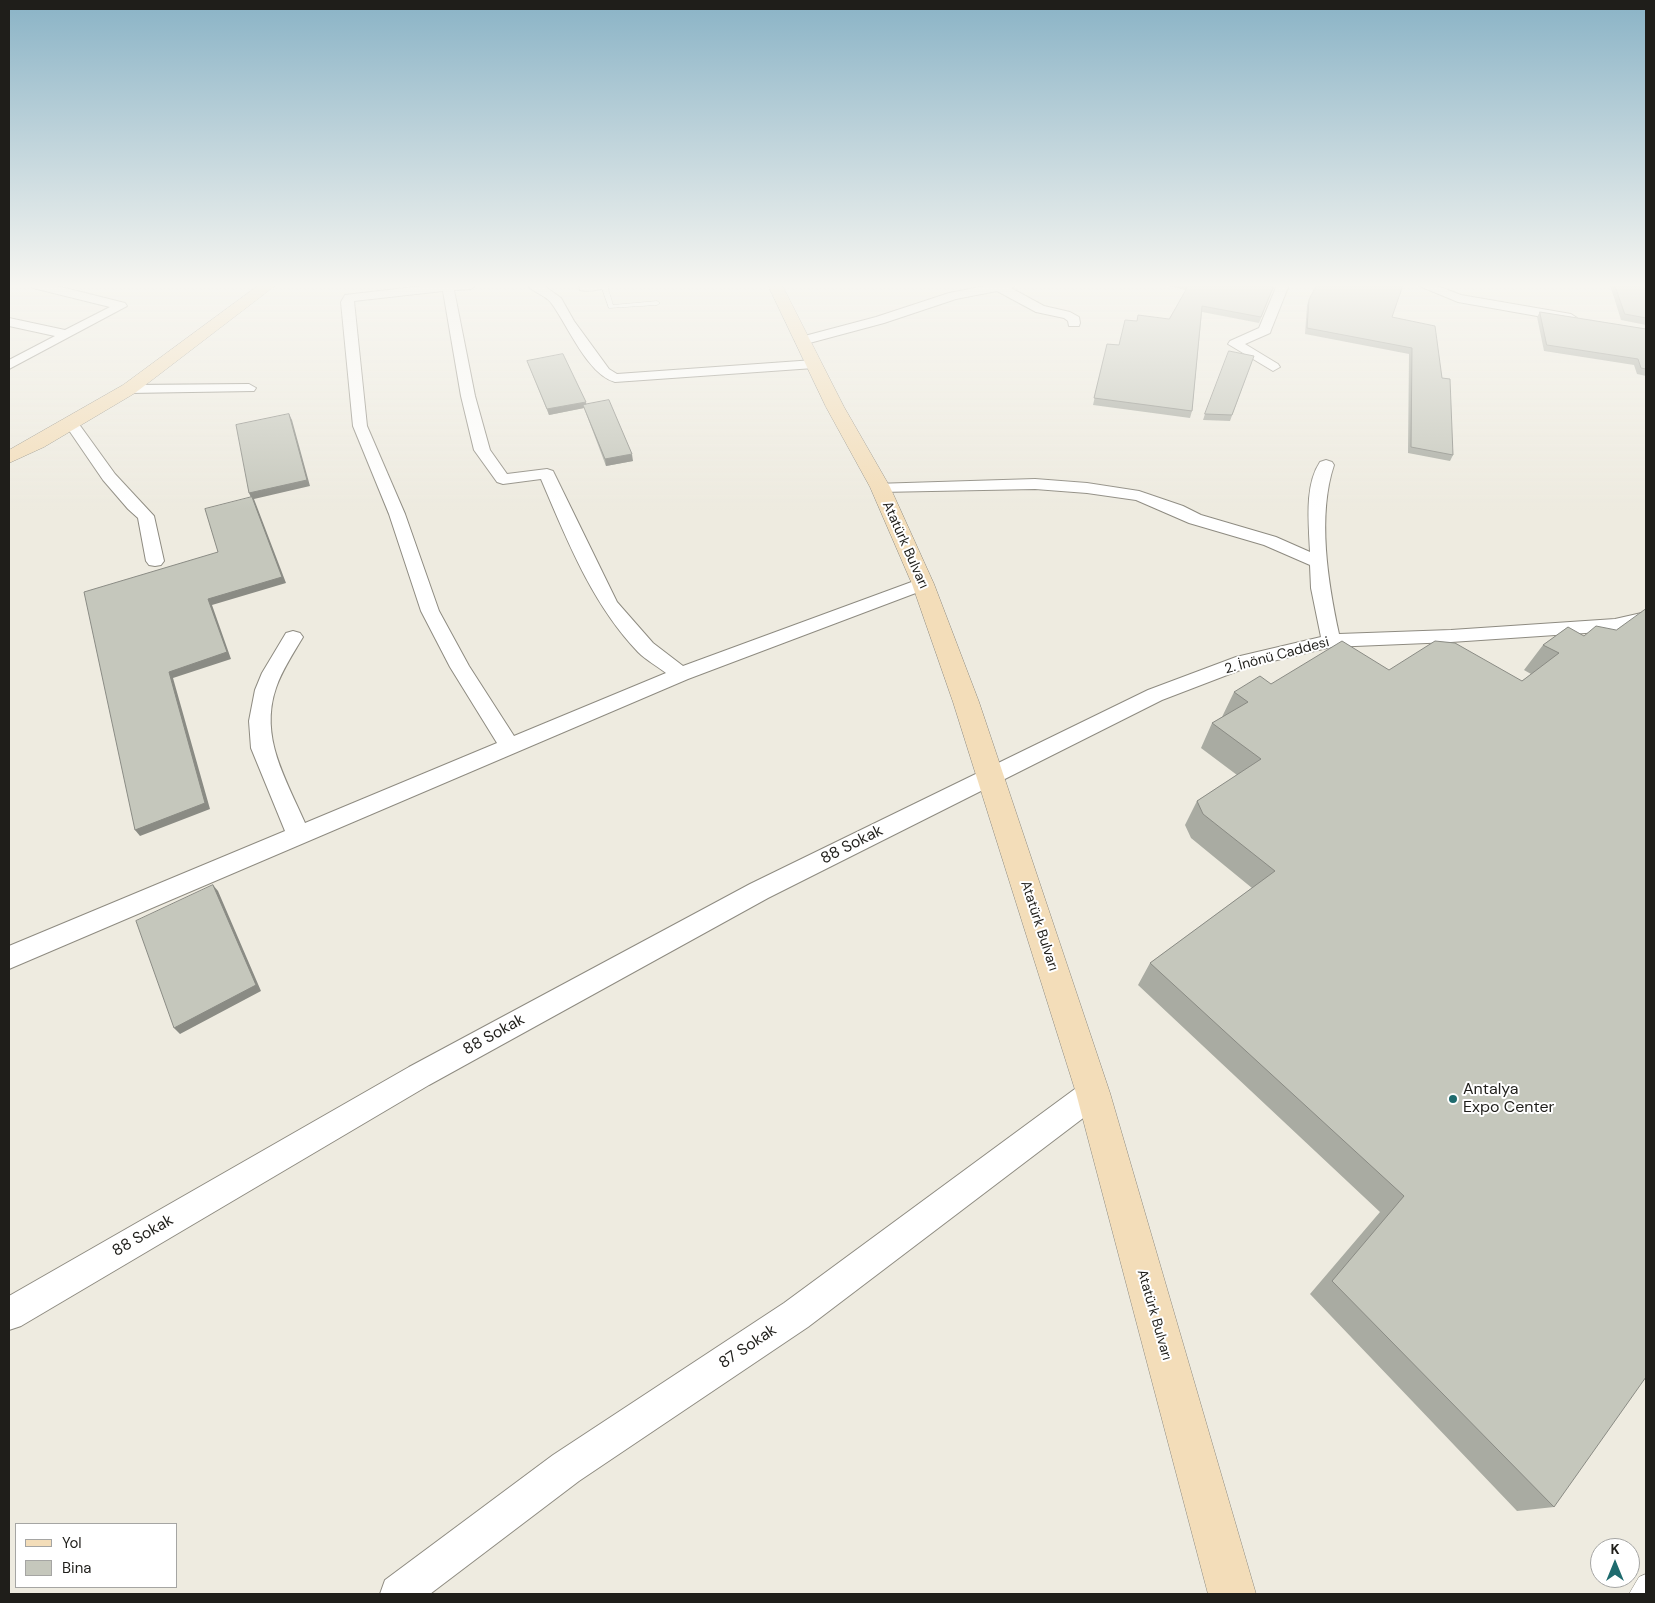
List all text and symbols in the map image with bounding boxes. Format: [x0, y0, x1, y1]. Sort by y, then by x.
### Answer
street label: Atatürk Bulvarı [878, 499, 932, 591]
street label: 2. İnönü Caddesi [1223, 634, 1331, 678]
street label: 88 Sokak [818, 821, 886, 869]
street label: Atatürk Bulvarı [1017, 879, 1061, 973]
street label: 88 Sokak [460, 1010, 528, 1060]
place label: Antalya Expo Center [1463, 1080, 1555, 1118]
marker: Antalya Expo Center [1447, 1093, 1459, 1105]
street label: 88 Sokak [109, 1211, 177, 1261]
street label: Atatürk Bulvarı [1133, 1268, 1175, 1362]
street label: 87 Sokak [715, 1321, 781, 1373]
legend [15, 1523, 178, 1588]
text: Yol [62, 1533, 82, 1553]
north arrow [1590, 1538, 1640, 1588]
text: K [1610, 1540, 1620, 1558]
text: Bina [62, 1558, 91, 1578]

